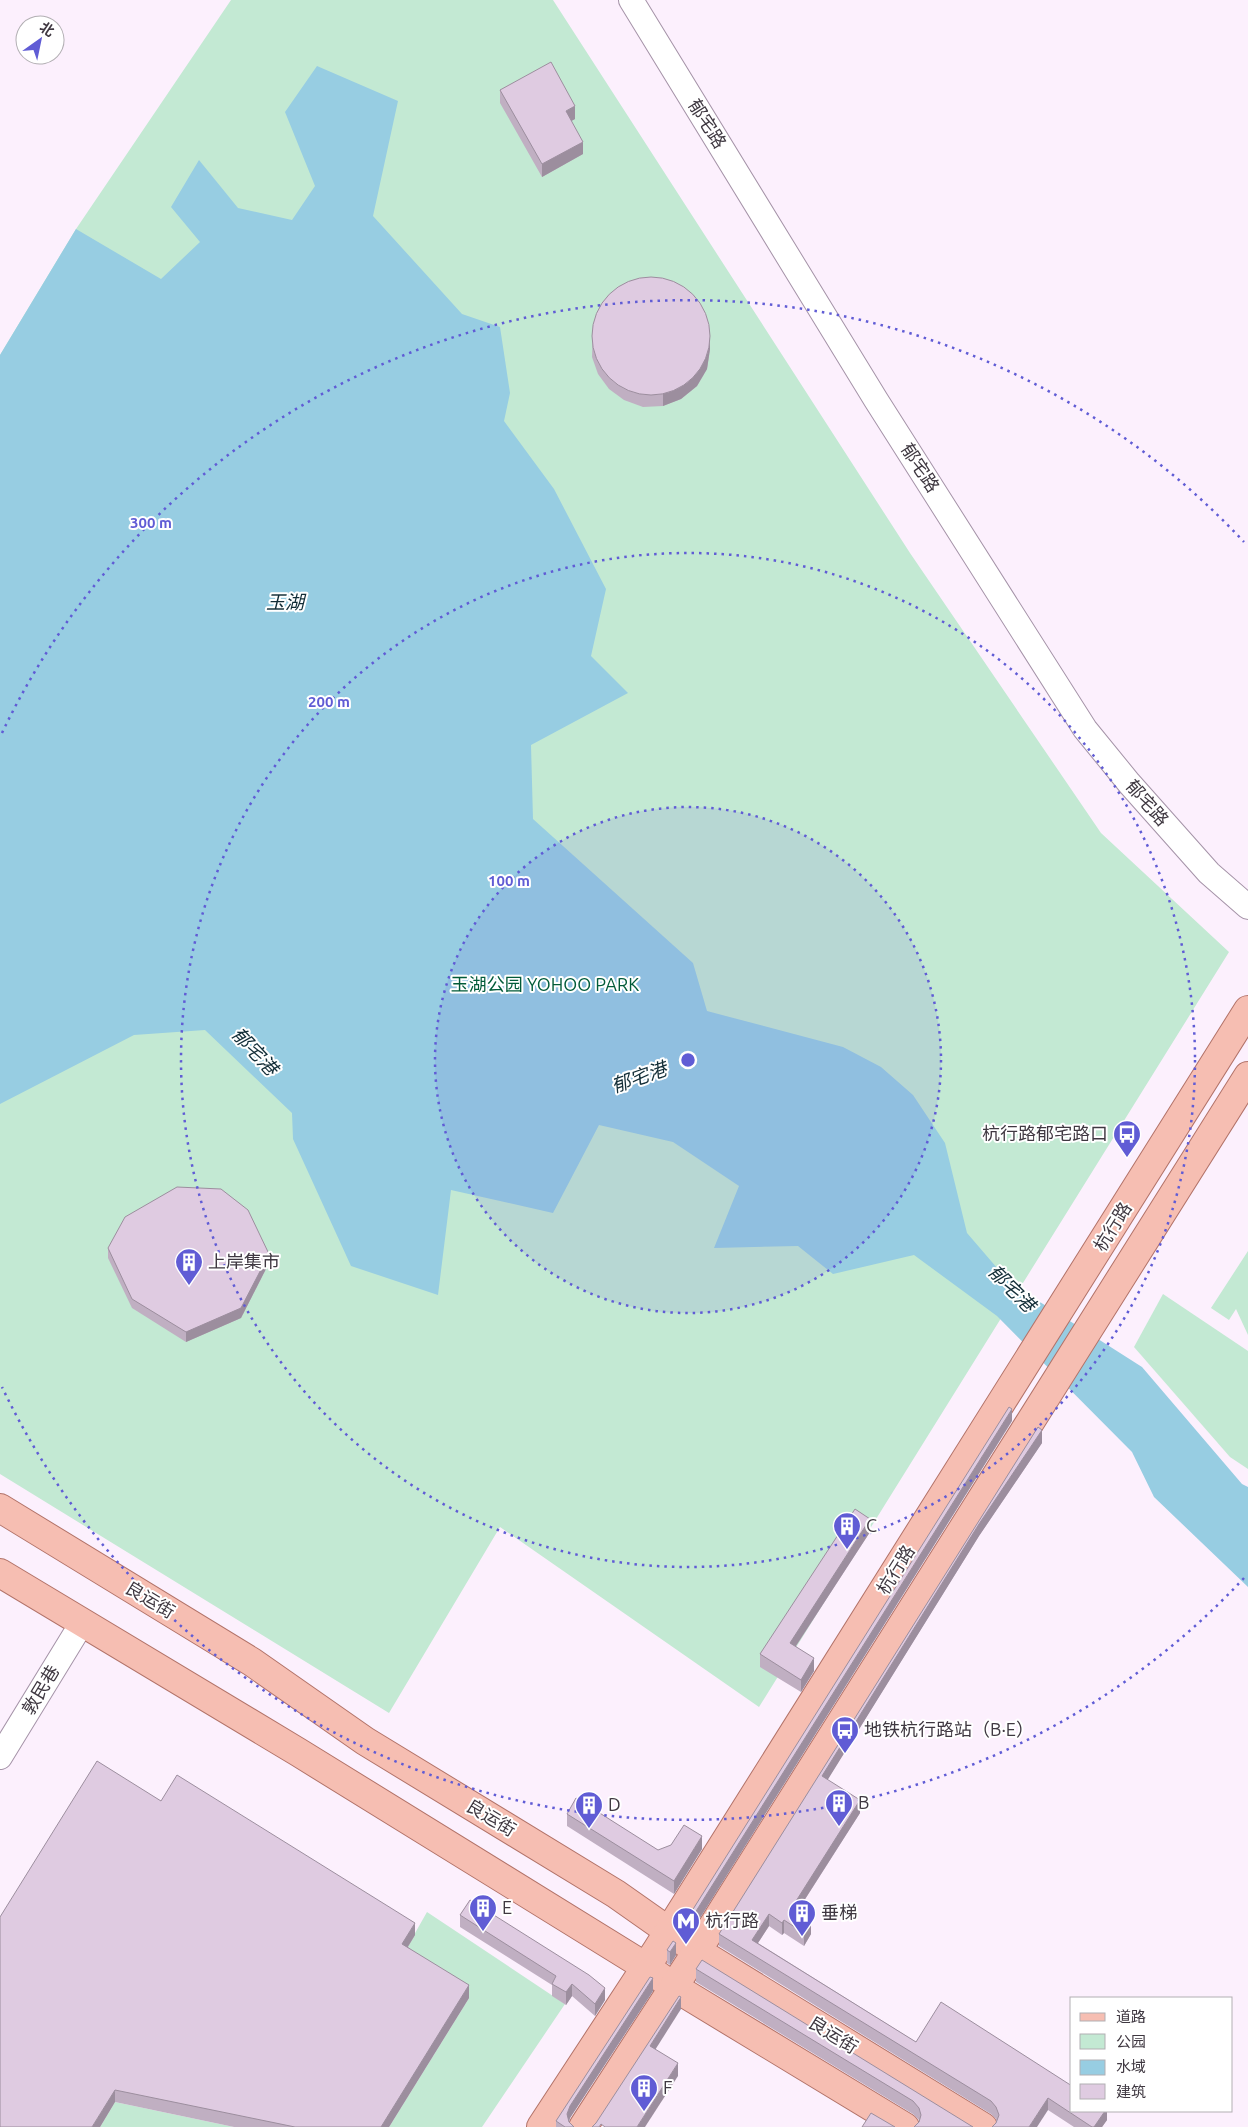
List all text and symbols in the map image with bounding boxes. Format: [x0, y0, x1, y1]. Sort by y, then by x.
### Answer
north arrow [15, 15, 65, 65]
text: 北 [37, 19, 57, 40]
street label: 郁宅路 [685, 95, 731, 152]
street label: 郁宅路 [898, 439, 944, 496]
text: 300 m [130, 514, 172, 531]
water label: 玉湖 [266, 591, 307, 613]
text: 200 m [308, 693, 350, 710]
street label: 郁宅路 [1122, 775, 1173, 829]
text: 100 m [488, 872, 530, 889]
park label: 玉湖公园 YOHOO PARK [451, 974, 639, 994]
water label: 郁宅港 [228, 1023, 285, 1082]
centre of rings [679, 1051, 697, 1069]
water label: 郁宅港 [608, 1056, 672, 1097]
bus stop icon: 杭行路郁宅路口 [1112, 1119, 1142, 1158]
place label: 杭行路郁宅路口 [982, 1123, 1108, 1143]
street label: 杭行路 [1089, 1198, 1135, 1255]
building icon: 上岸集市 [174, 1247, 204, 1286]
place label: 上岸集市 [208, 1251, 280, 1271]
water label: 郁宅港 [984, 1260, 1042, 1318]
building icon: C [832, 1511, 862, 1550]
place label: C [866, 1515, 877, 1535]
street label: 杭行路 [872, 1541, 918, 1598]
street label: 良运街 [122, 1577, 179, 1622]
street label: 敦民巷 [18, 1661, 63, 1718]
bus stop icon: 地铁杭行路站（B·E） [830, 1715, 860, 1754]
place label: 地铁杭行路站（B·E） [864, 1719, 1034, 1739]
building icon: B [824, 1788, 854, 1827]
building icon: D [574, 1790, 604, 1829]
place label: B [858, 1792, 869, 1812]
place label: D [608, 1794, 621, 1814]
street label: 良运街 [463, 1795, 520, 1840]
building icon: E [468, 1893, 498, 1932]
place label: E [502, 1897, 512, 1917]
building icon: 垂梯 [787, 1898, 817, 1937]
place label: 垂梯 [821, 1902, 857, 1922]
metro station icon: 杭行路 [671, 1906, 701, 1945]
place label: 杭行路 [705, 1910, 759, 1930]
legend [1070, 1997, 1233, 2112]
text: 道路 [1116, 2008, 1146, 2025]
street label: 良运街 [805, 2011, 862, 2057]
text: 公园 [1116, 2033, 1146, 2050]
text: 水域 [1116, 2058, 1146, 2075]
building icon: F [629, 2073, 659, 2112]
place label: F [663, 2077, 672, 2097]
text: 建筑 [1116, 2083, 1146, 2100]

